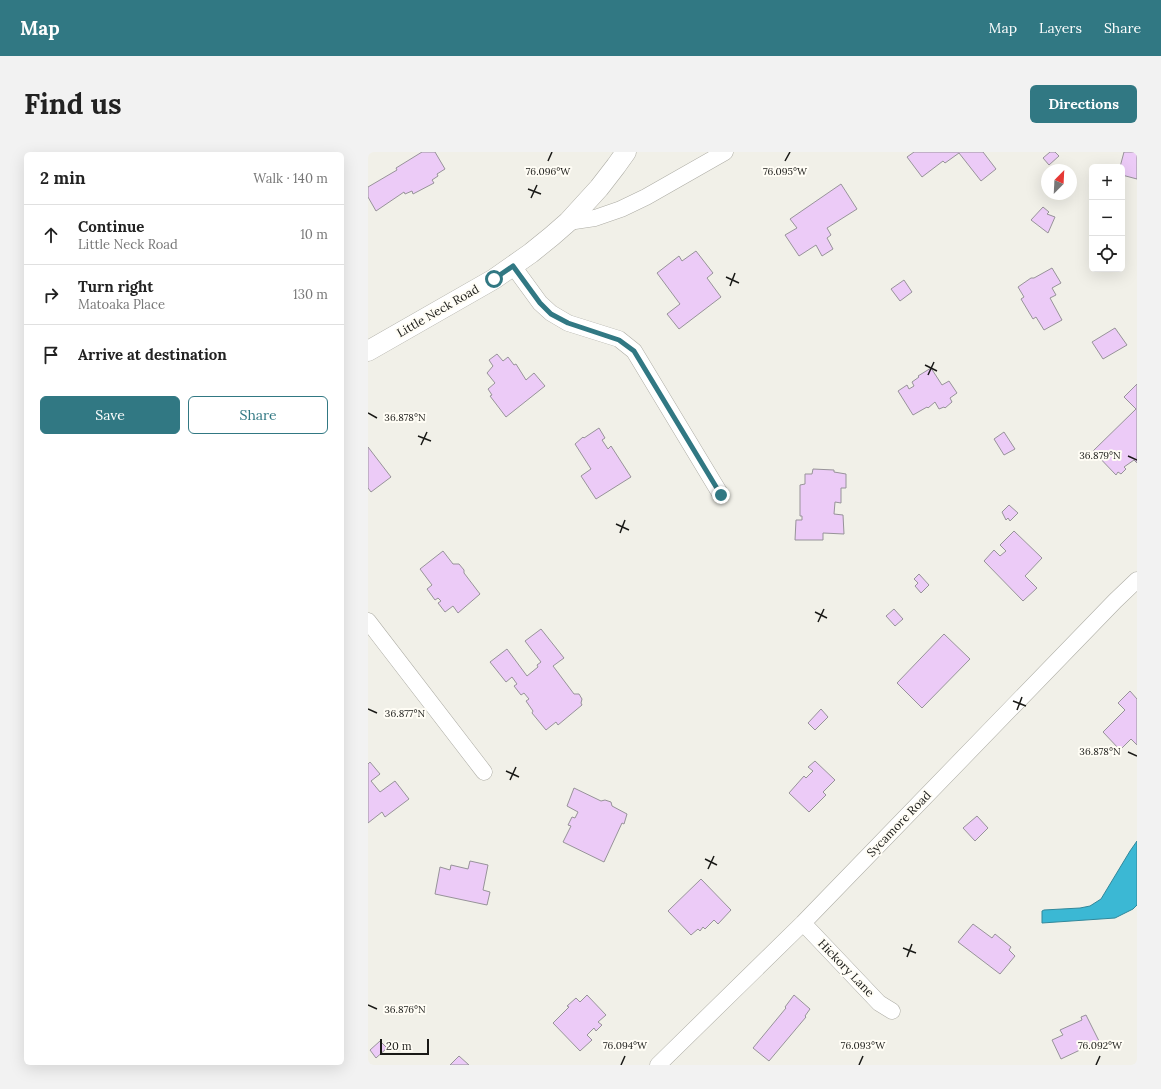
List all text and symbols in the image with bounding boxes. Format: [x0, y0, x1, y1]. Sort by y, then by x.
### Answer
text: Map [20, 16, 60, 40]
text: Map [989, 19, 1017, 37]
text: Layers [1039, 19, 1082, 37]
text: Share [1104, 19, 1141, 37]
button: Directions [1030, 85, 1137, 123]
text: Find us [24, 86, 122, 122]
north arrow [1041, 164, 1077, 200]
map controls [1089, 164, 1125, 272]
button: + [1089, 164, 1125, 200]
text: 76.096°W [526, 165, 571, 178]
text: 76.095°W [763, 165, 808, 178]
text: 2 min [40, 167, 86, 189]
text: Walk · 140 m [253, 170, 328, 187]
button: − [1089, 200, 1125, 236]
text: Continue [78, 217, 144, 236]
icon: ahead [40, 224, 62, 246]
text: 10 m [300, 226, 328, 243]
text: Little Neck Road [78, 236, 178, 253]
button: locate [1089, 236, 1125, 272]
route start [485, 270, 503, 288]
text: Turn right [78, 277, 154, 296]
street label: Little Neck Road [394, 281, 481, 340]
icon: right [40, 284, 62, 306]
text: 130 m [293, 286, 328, 303]
text: Matoaka Place [78, 296, 165, 313]
icon: arrive [40, 344, 62, 366]
text: Arrive at destination [78, 345, 227, 364]
button: Save [40, 396, 180, 434]
button: Share [188, 396, 328, 434]
text: 36.878°N [384, 411, 426, 424]
text: 36.879°N [1079, 449, 1121, 462]
route end [712, 486, 730, 504]
text: 36.877°N [385, 707, 426, 720]
text: 36.878°N [1079, 745, 1121, 758]
street label: Sycamore Road [863, 788, 934, 860]
street label: Hickory Lane [815, 936, 878, 1000]
text: 36.876°N [384, 1003, 426, 1016]
scale bar [380, 1037, 429, 1056]
text: 20 m [386, 1039, 411, 1053]
text: 76.094°W [603, 1039, 648, 1052]
text: 76.093°W [841, 1039, 886, 1052]
text: 76.092°W [1078, 1039, 1123, 1052]

